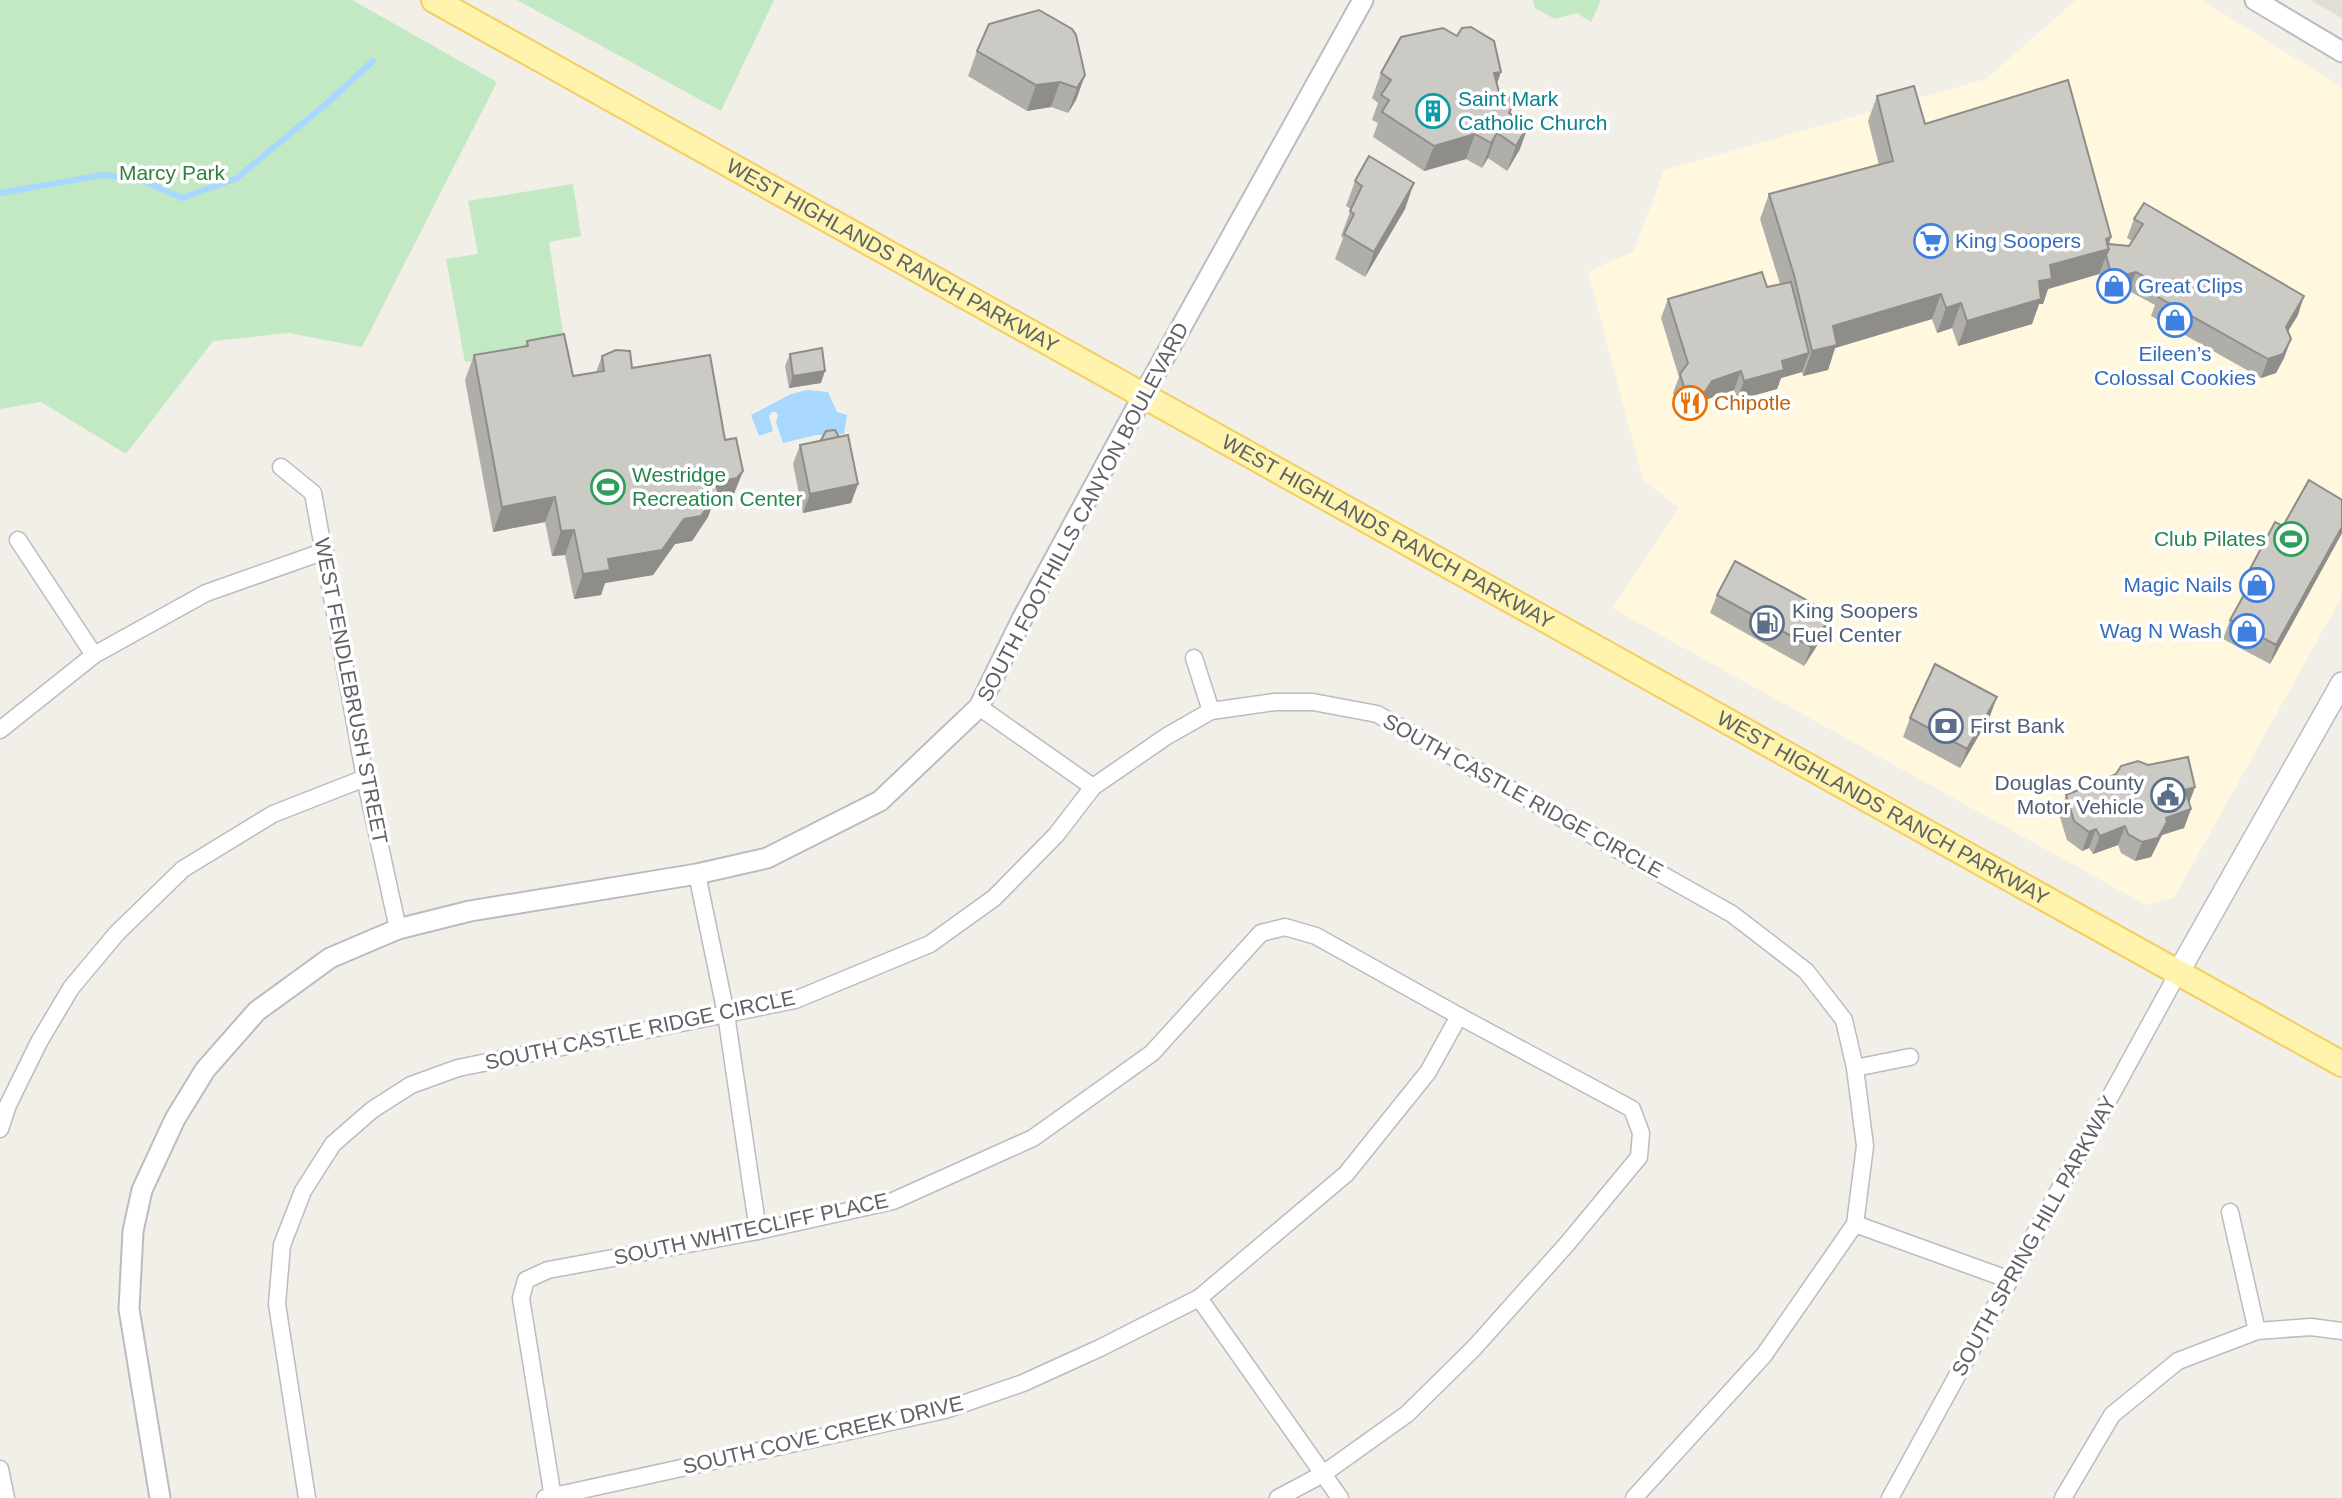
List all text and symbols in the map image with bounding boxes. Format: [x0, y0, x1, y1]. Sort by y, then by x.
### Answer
place label: Saint Mark Catholic Church [1458, 87, 1607, 134]
building icon: Saint Mark Catholic Church [1414, 92, 1452, 130]
street label: WEST HIGHLANDS RANCH PARKWAY [723, 154, 1063, 357]
park label: Marcy Park [119, 161, 226, 184]
supermarket icon: King Soopers [1912, 222, 1950, 260]
place label: King Soopers [1955, 229, 2081, 252]
shop icon: Great Clips [2095, 267, 2133, 305]
place label: Great Clips [2138, 274, 2243, 297]
shop icon: Eileen’s Colossal Cookies [2156, 301, 2194, 339]
street label: SOUTH FOOTHILLS CANYON BOULEVARD [973, 319, 1193, 705]
place label: Eileen’s Colossal Cookies [2094, 342, 2256, 389]
restaurant icon: Chipotle [1671, 384, 1709, 422]
place label: Chipotle [1714, 391, 1791, 414]
street label: WEST HIGHLANDS RANCH PARKWAY [1218, 430, 1558, 633]
place label: Westridge Recreation Center [632, 463, 802, 510]
sports icon: Westridge Recreation Center [589, 468, 627, 506]
sports icon: Club Pilates [2272, 520, 2310, 558]
place label: Club Pilates [2154, 527, 2266, 550]
street label: WEST FENDLEBRUSH STREET [311, 536, 392, 846]
shop icon: Magic Nails [2238, 566, 2276, 604]
place label: Magic Nails [2123, 573, 2232, 596]
place label: King Soopers Fuel Center [1792, 599, 1918, 646]
fuel station icon: King Soopers Fuel Center [1748, 604, 1786, 642]
shop icon: Wag N Wash [2228, 612, 2266, 650]
place label: Wag N Wash [2100, 619, 2222, 642]
street label: WEST HIGHLANDS RANCH PARKWAY [1713, 706, 2053, 909]
bank icon: First Bank [1927, 707, 1965, 745]
street label: SOUTH CASTLE RIDGE CIRCLE [1379, 709, 1667, 882]
place label: First Bank [1970, 714, 2065, 737]
place label: Douglas County Motor Vehicle [1995, 771, 2144, 818]
public building icon: Douglas County Motor Vehicle [2149, 776, 2187, 814]
street label: SOUTH CASTLE RIDGE CIRCLE [483, 985, 797, 1074]
street label: SOUTH SPRING HILL PARKWAY [1947, 1092, 2120, 1380]
street label: SOUTH WHITECLIFF PLACE [612, 1188, 890, 1269]
street label: SOUTH COVE CREEK DRIVE [680, 1391, 965, 1478]

